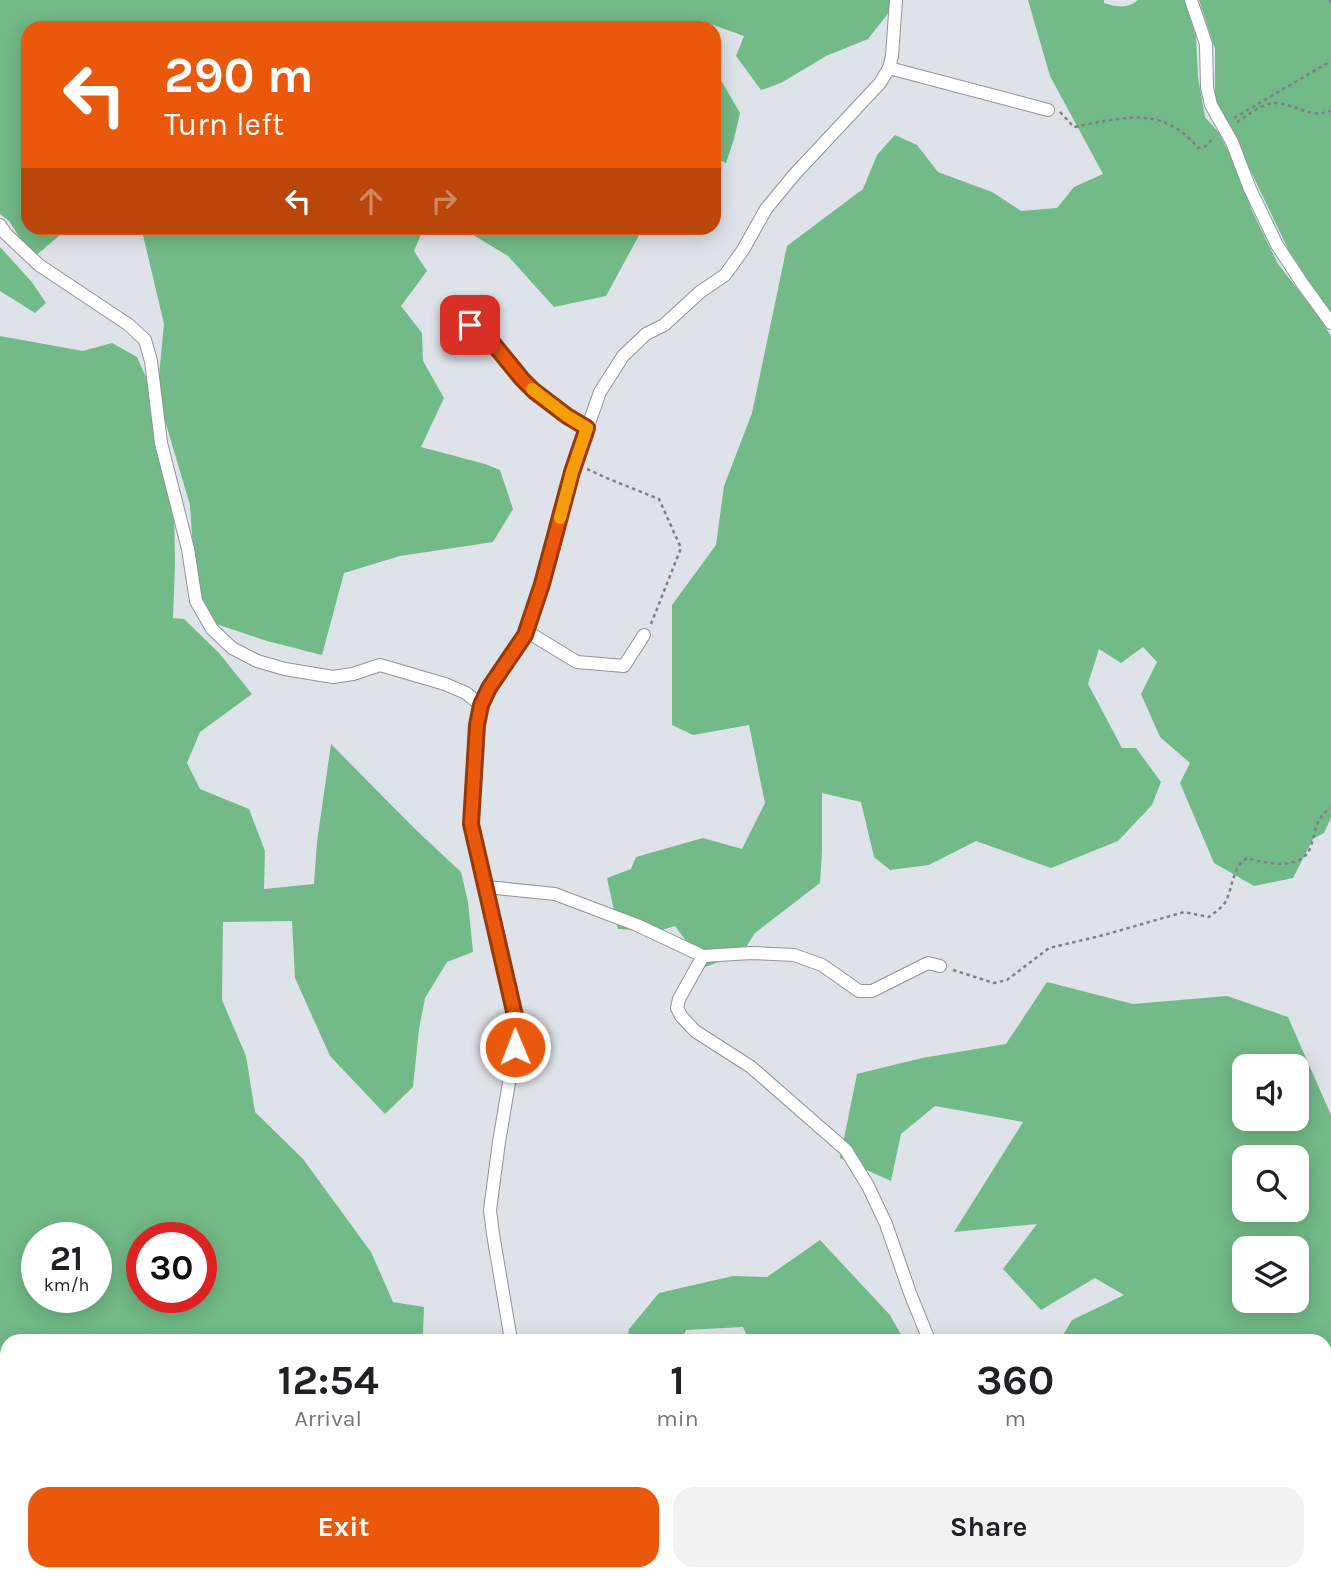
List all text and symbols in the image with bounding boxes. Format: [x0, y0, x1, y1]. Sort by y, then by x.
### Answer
text: 290 m [164, 47, 313, 104]
icon: left [49, 49, 140, 140]
text: Turn left [164, 106, 284, 143]
icon: left [279, 182, 317, 220]
icon: ahead [352, 182, 390, 220]
icon: right [425, 182, 463, 220]
pin [440, 295, 500, 355]
icon: arrive [451, 306, 489, 344]
position arrow [478, 1010, 552, 1084]
map controls [1232, 1054, 1309, 1313]
button: sound [1232, 1054, 1309, 1131]
button: search [1232, 1145, 1309, 1222]
speed limit sign: 30 [126, 1222, 217, 1313]
button: layers [1232, 1236, 1309, 1313]
text: 21 [50, 1238, 83, 1279]
text: km/h [44, 1274, 89, 1296]
text: 12:54 [278, 1355, 379, 1405]
text: 1 [670, 1355, 685, 1405]
text: 360 [976, 1355, 1054, 1405]
text: Arrival [294, 1405, 362, 1432]
text: min [656, 1405, 699, 1432]
text: m [1005, 1405, 1026, 1432]
button: Exit [28, 1487, 659, 1567]
button: Share [673, 1487, 1304, 1567]

